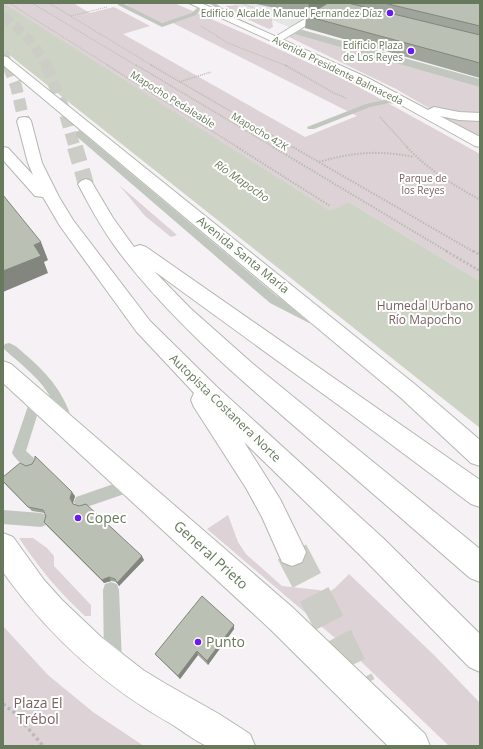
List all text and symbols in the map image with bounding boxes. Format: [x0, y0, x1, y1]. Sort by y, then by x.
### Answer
place label: Edificio Alcalde Manuel Fernandez Díaz [201, 6, 382, 20]
marker: Edificio Alcalde Manuel Fernandez Díaz [385, 8, 395, 18]
street label: Avenida Presidente Balmaceda [270, 32, 406, 108]
place label: Edificio Plaza de Los Reyes [343, 38, 403, 64]
marker: Edificio Plaza de Los Reyes [406, 46, 416, 56]
street label: Mapocho Pedaleable [128, 67, 218, 131]
street label: Mapocho 42K [229, 109, 292, 154]
water label: Río Mapocho [212, 156, 273, 205]
park label: Parque de los Reyes [399, 171, 447, 197]
street label: Avenida Santa María [193, 212, 293, 297]
park label: Humedal Urbano Río Mapocho [377, 297, 473, 328]
street label: Autopista Costanera Norte [166, 350, 285, 466]
place label: Copec [86, 508, 127, 527]
marker: Copec [73, 513, 83, 523]
street label: General Prieto [170, 516, 253, 593]
place label: Punto [206, 632, 245, 651]
marker: Punto [193, 637, 203, 647]
park label: Plaza El Trébol [13, 693, 63, 728]

